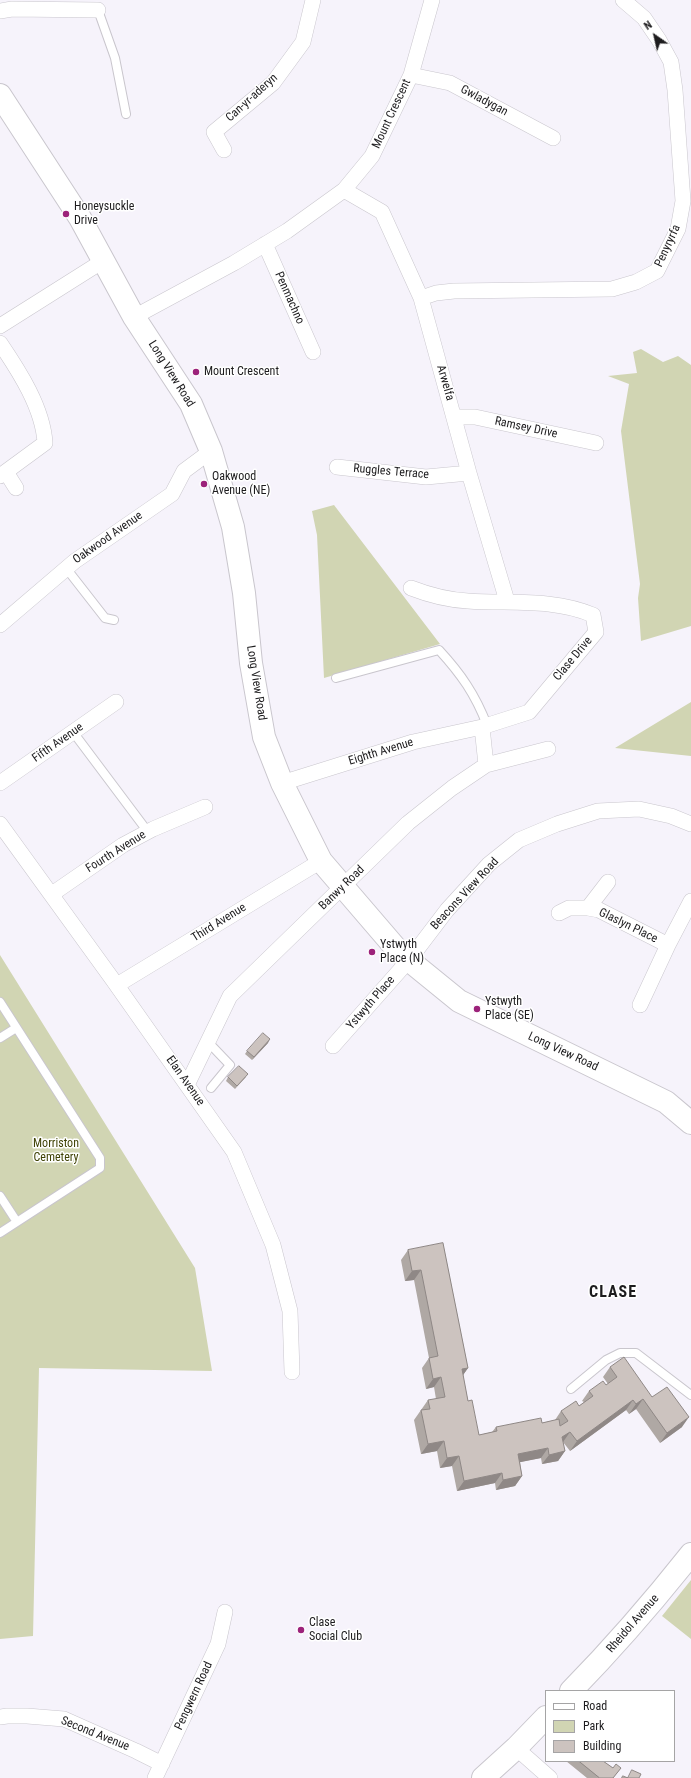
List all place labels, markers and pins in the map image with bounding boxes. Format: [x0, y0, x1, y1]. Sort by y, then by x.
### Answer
place label: Honeysuckle Drive [74, 200, 134, 228]
marker: Honeysuckle Drive [61, 209, 71, 219]
place label: Mount Crescent [204, 365, 279, 379]
marker: Mount Crescent [191, 367, 201, 377]
place label: Oakwood Avenue (NE) [212, 470, 270, 498]
marker: Oakwood Avenue (NE) [199, 479, 209, 489]
place label: Ystwyth Place (N) [380, 938, 424, 966]
marker: Ystwyth Place (N) [367, 947, 377, 957]
place label: Ystwyth Place (SE) [485, 995, 534, 1023]
marker: Ystwyth Place (SE) [472, 1004, 482, 1014]
place label: Clase Social Club [309, 1616, 362, 1644]
marker: Clase Social Club [296, 1625, 306, 1635]

